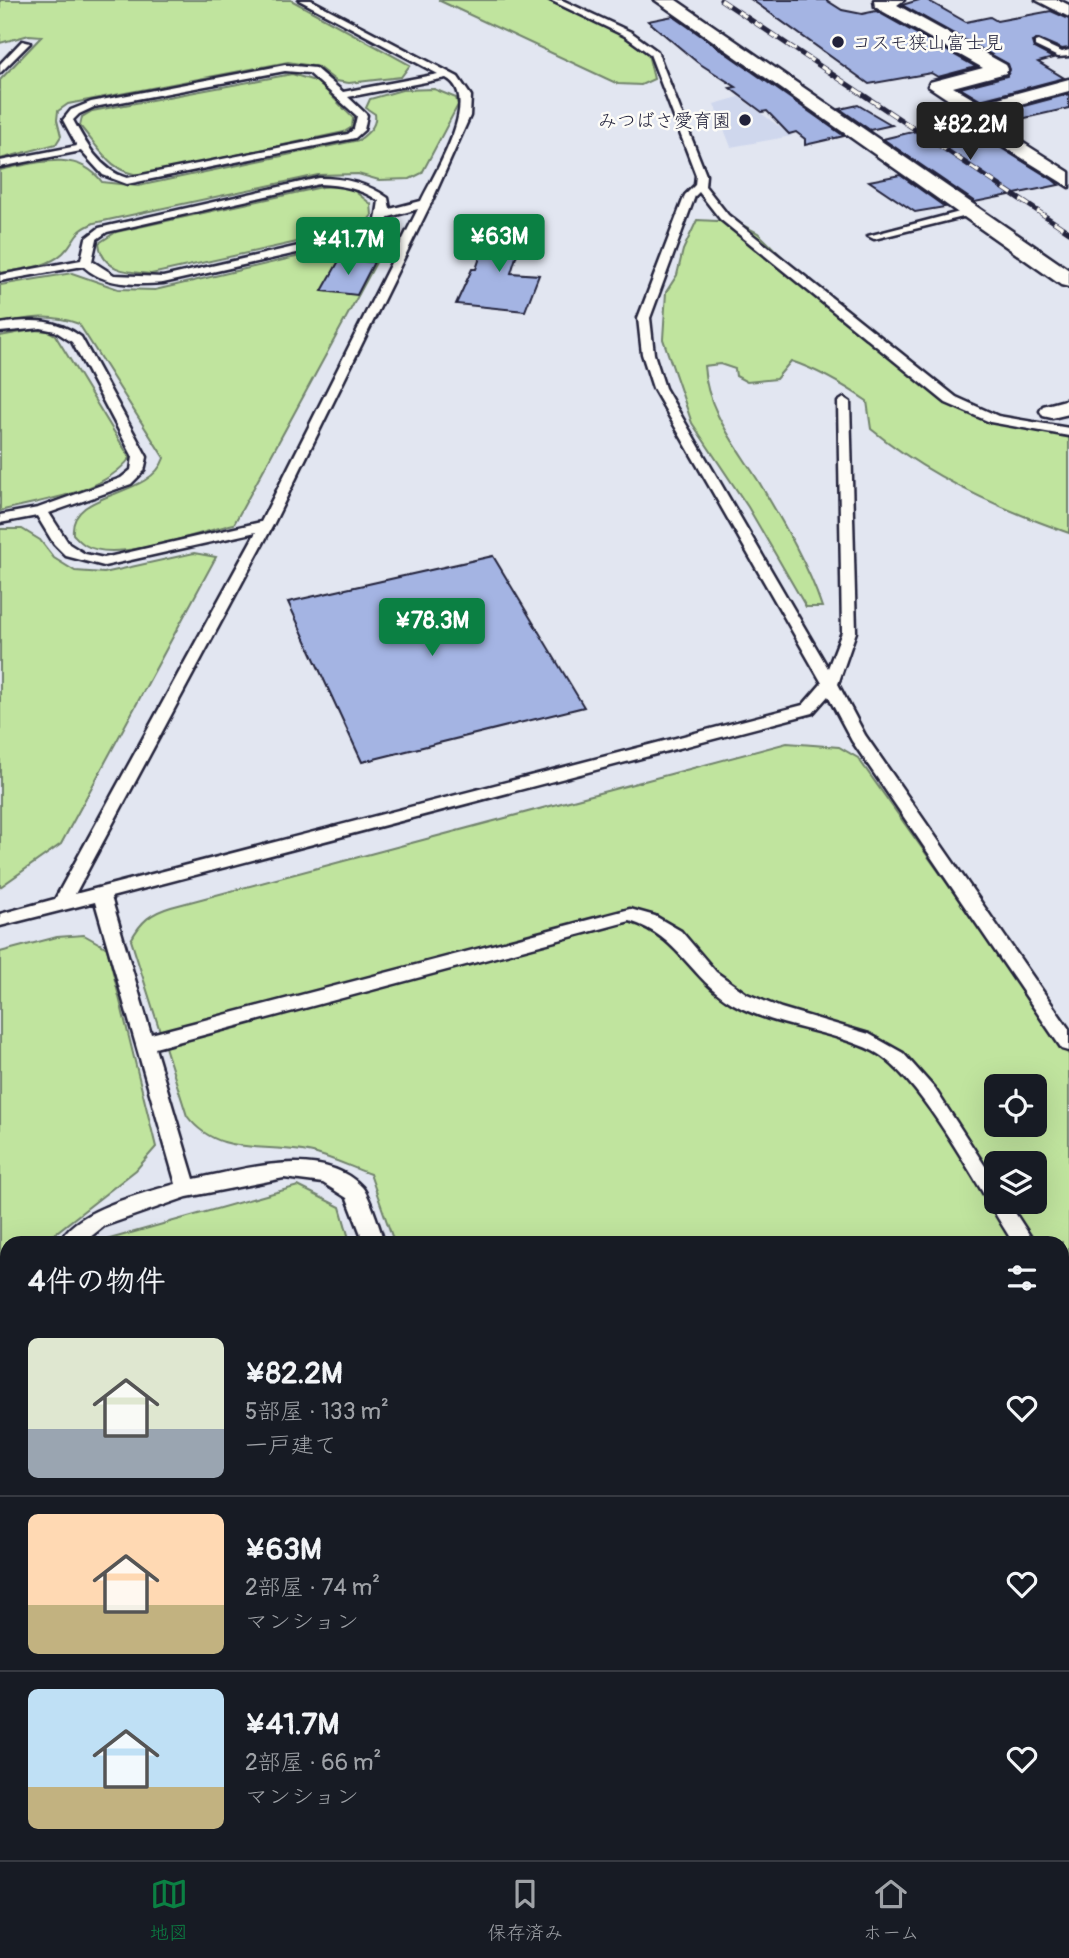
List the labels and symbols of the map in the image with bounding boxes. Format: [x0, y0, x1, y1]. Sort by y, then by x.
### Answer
place label: コスモ狭山富士見 [852, 31, 1003, 55]
marker: コスモ狭山富士見 [830, 34, 846, 50]
pin: ¥82.2M [913, 102, 1027, 162]
place label: みつばさ愛育園 [598, 109, 731, 133]
marker: みつばさ愛育園 [737, 112, 753, 128]
pin: ¥63M [458, 215, 540, 274]
pin: ¥41.7M [291, 218, 405, 277]
pin: ¥78.3M [375, 598, 489, 658]

